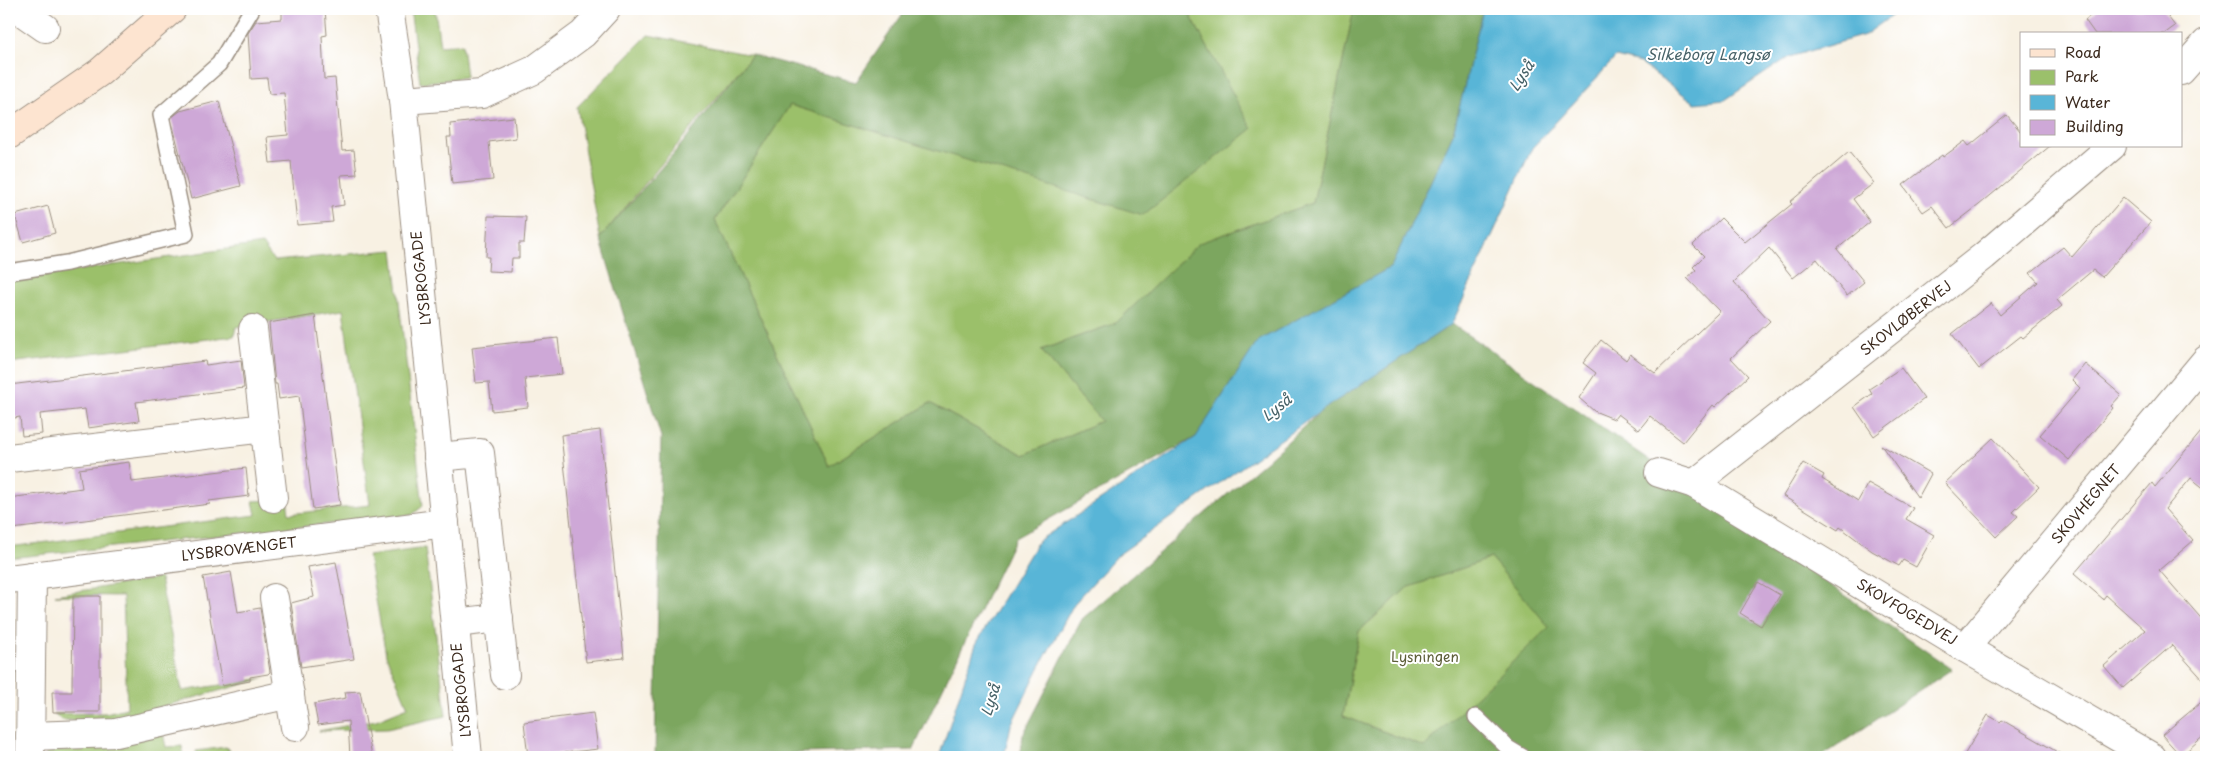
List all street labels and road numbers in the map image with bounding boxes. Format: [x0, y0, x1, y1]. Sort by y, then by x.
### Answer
street label: LYSBROGADE [405, 230, 436, 326]
street label: SKOVLØBERVEJ [1855, 275, 1956, 360]
street label: SKOVHEGNET [2046, 459, 2125, 548]
street label: LYSBROVÆNGET [180, 531, 298, 566]
street label: SKOVFOGEDVEJ [1853, 573, 1962, 650]
street label: LYSBROGADE [445, 642, 476, 738]

